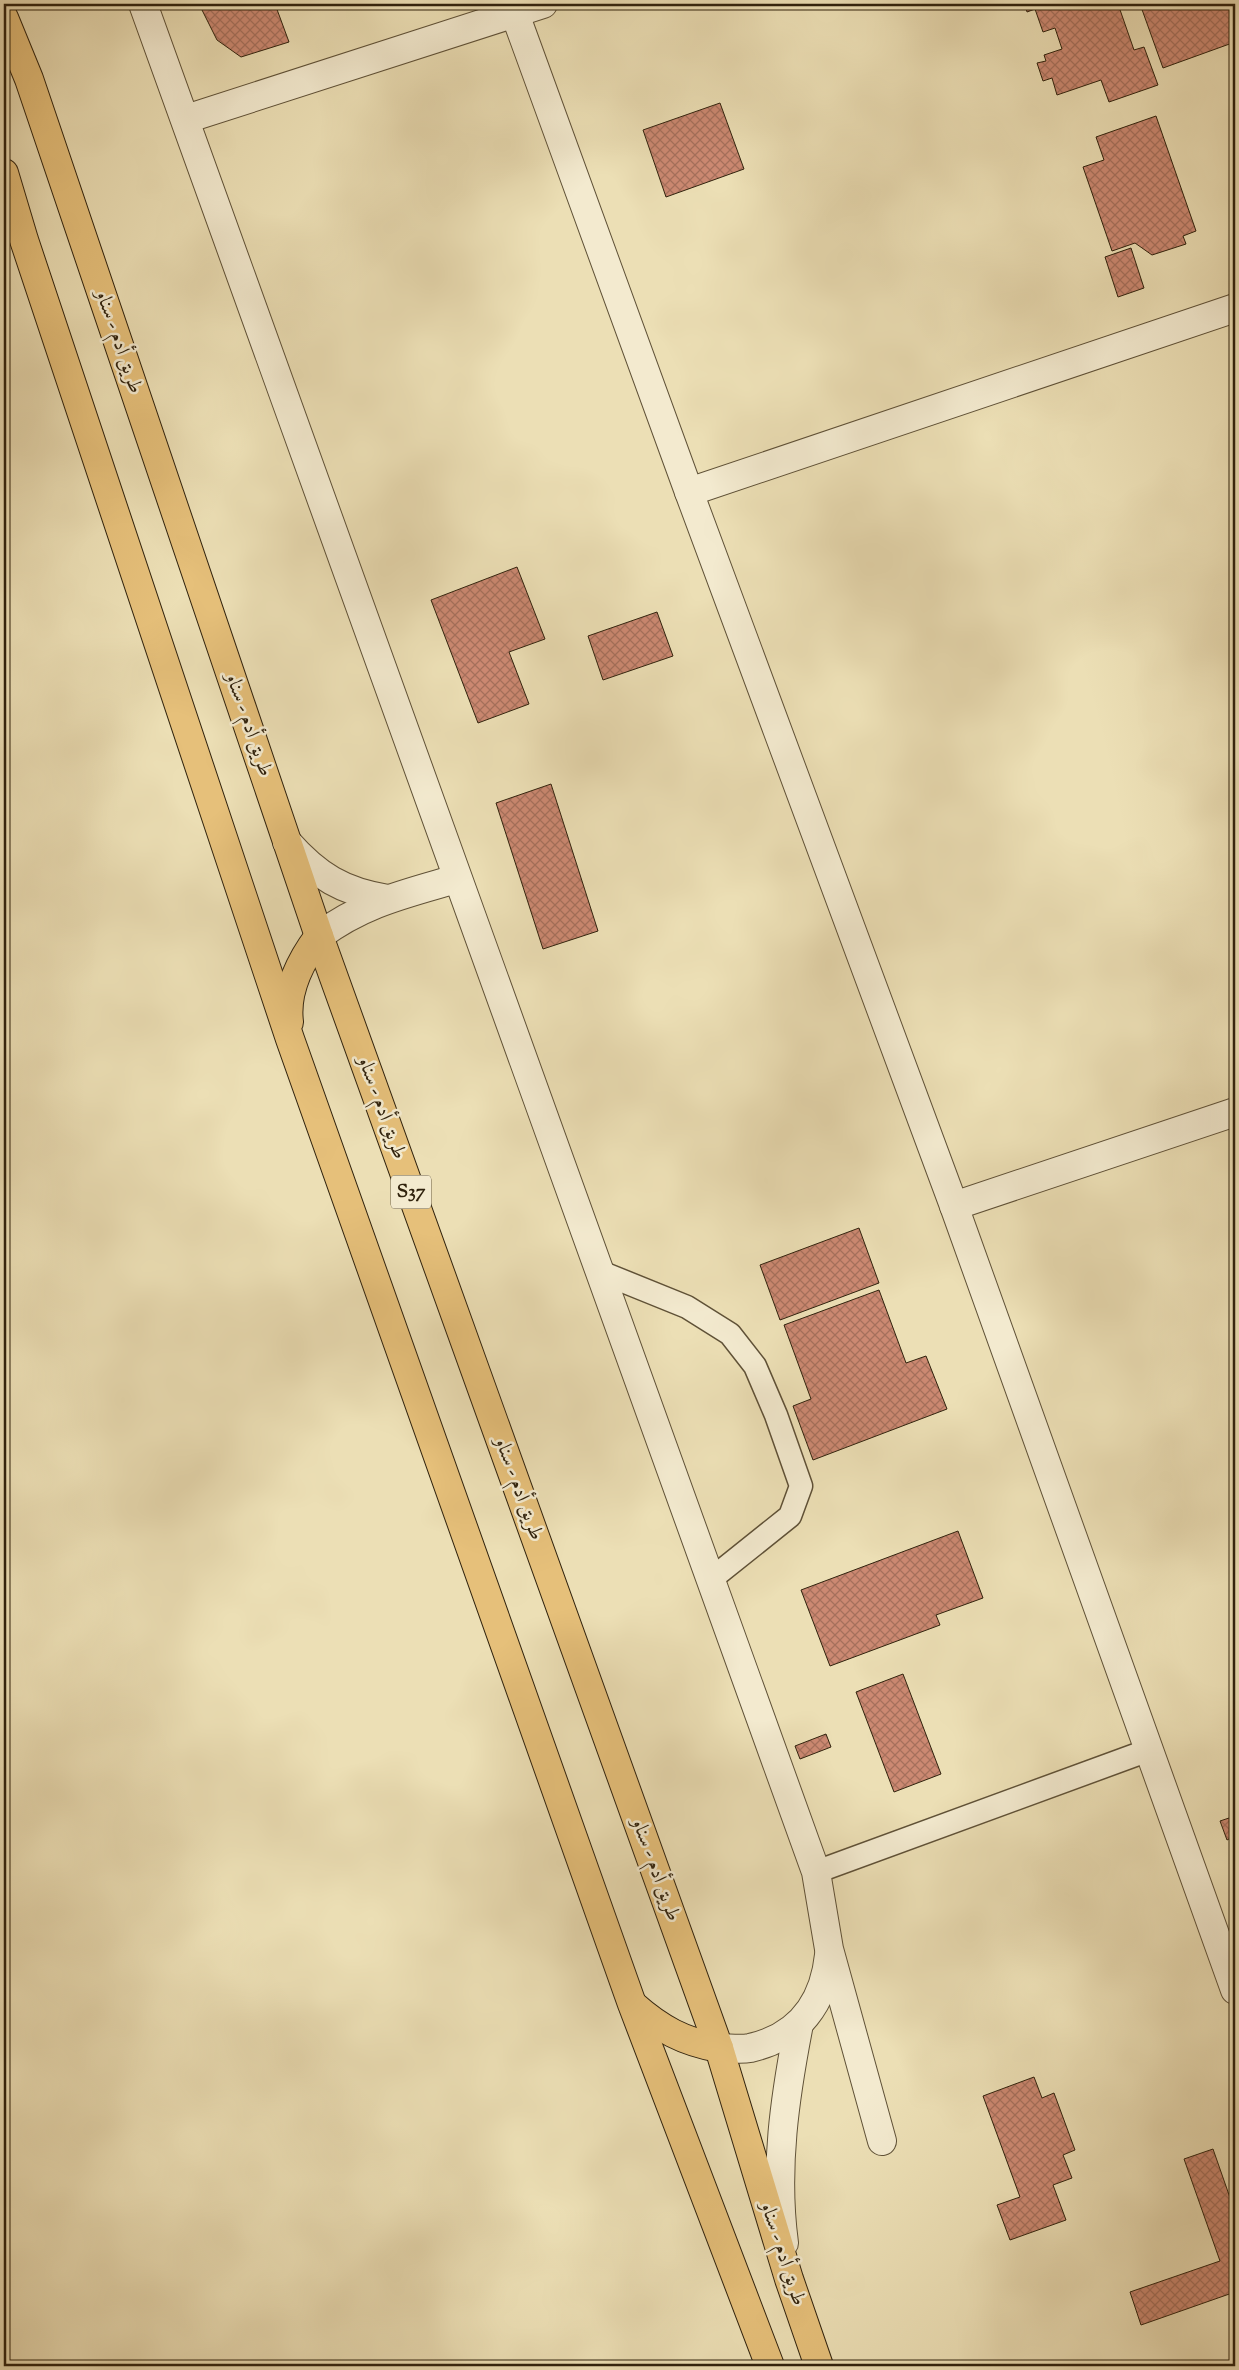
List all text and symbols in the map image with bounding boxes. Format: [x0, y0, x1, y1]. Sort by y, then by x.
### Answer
street label: طريق أدم - سناو [85, 284, 151, 398]
street label: طريق أدم - سناو [215, 667, 281, 781]
street label: طريق أدم - سناو [347, 1050, 415, 1164]
road number: S37 [391, 1176, 431, 1208]
street label: طريق أدم - سناو [484, 1431, 552, 1545]
street label: طريق أدم - سناو [621, 1812, 689, 1926]
street label: طريق أدم - سناو [750, 2196, 814, 2310]

